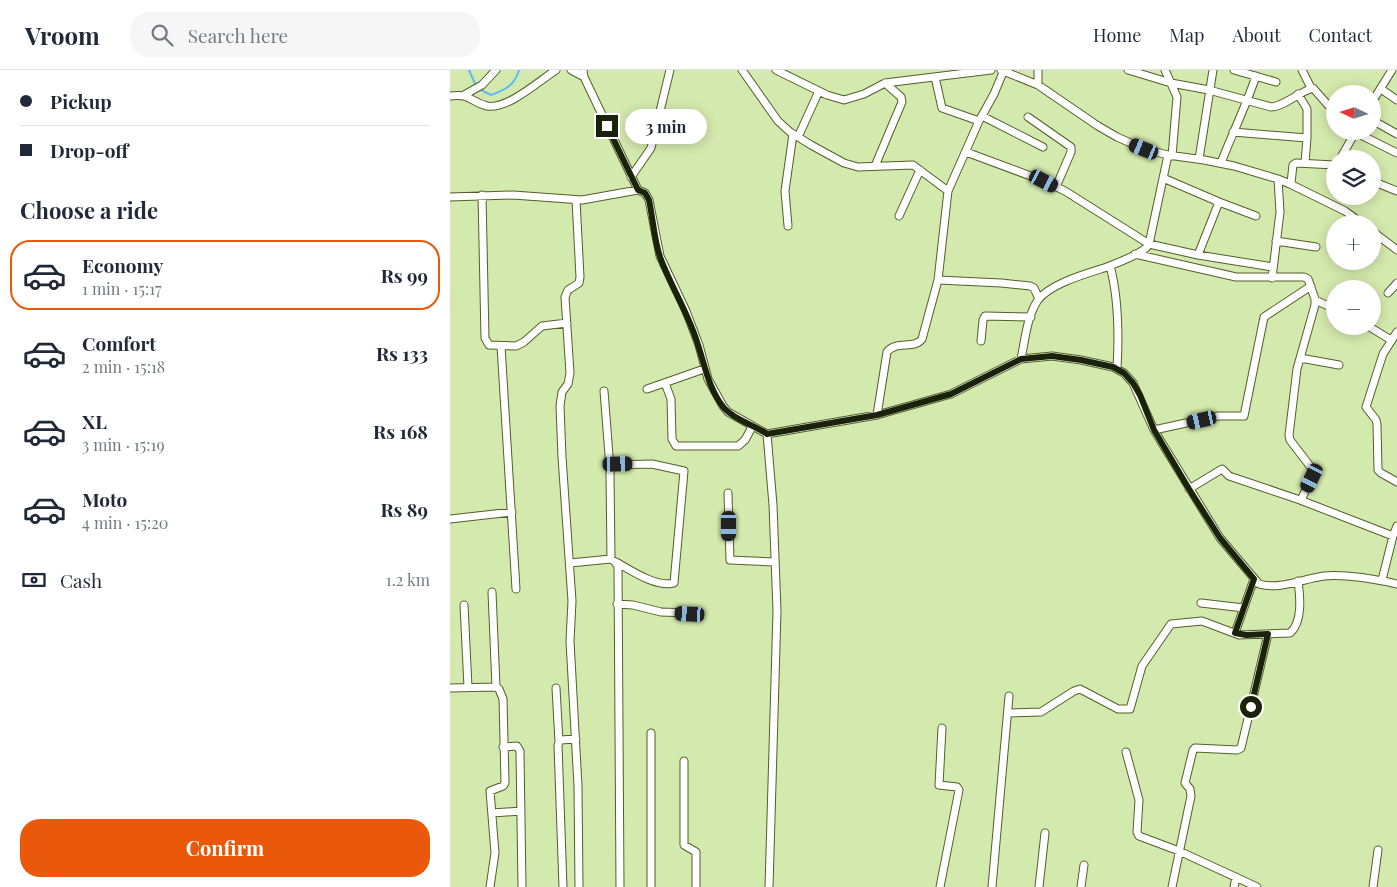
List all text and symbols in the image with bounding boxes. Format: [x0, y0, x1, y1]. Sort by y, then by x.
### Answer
search box [130, 12, 480, 57]
text: Vroom [25, 19, 100, 51]
icon: search [148, 21, 176, 49]
text: Search here [188, 22, 288, 48]
text: Home [1093, 23, 1141, 47]
text: Map [1169, 23, 1204, 47]
text: About [1232, 23, 1281, 47]
text: Contact [1309, 23, 1372, 47]
north arrow [1326, 85, 1381, 140]
map controls [1326, 85, 1381, 335]
text: Pickup [50, 88, 112, 114]
callout: 3 min [624, 108, 707, 144]
route end [596, 115, 618, 137]
text: 3 min [646, 116, 686, 137]
car [1127, 136, 1160, 162]
text: Drop-off [50, 137, 128, 163]
button: layers [1326, 150, 1381, 205]
car [1027, 168, 1060, 194]
text: Choose a ride [20, 195, 158, 225]
button: + [1326, 215, 1381, 270]
text: Economy [82, 252, 163, 278]
icon: car [22, 253, 67, 298]
text: Rs 99 [381, 262, 428, 288]
text: 1 min · 15:17 [82, 278, 162, 299]
button: − [1326, 280, 1381, 335]
text: Comfort [82, 330, 156, 356]
icon: car [22, 331, 67, 376]
text: Rs 133 [376, 340, 428, 366]
text: 2 min · 15:18 [82, 356, 165, 377]
text: XL [82, 408, 107, 434]
icon: car [22, 409, 67, 454]
car [1185, 409, 1218, 431]
text: Rs 168 [373, 418, 428, 444]
text: 3 min · 15:19 [82, 434, 165, 455]
car [602, 456, 633, 472]
car [1298, 461, 1325, 495]
text: Moto [82, 486, 127, 512]
icon: car [22, 487, 67, 532]
text: Rs 89 [380, 496, 428, 522]
car [721, 511, 736, 541]
text: 4 min · 15:20 [82, 512, 168, 533]
icon: cash [20, 566, 48, 594]
text: Cash [60, 567, 102, 593]
text: 1.2 km [386, 569, 430, 590]
car [674, 606, 705, 622]
route start [1240, 696, 1262, 718]
button: Confirm [20, 819, 430, 877]

